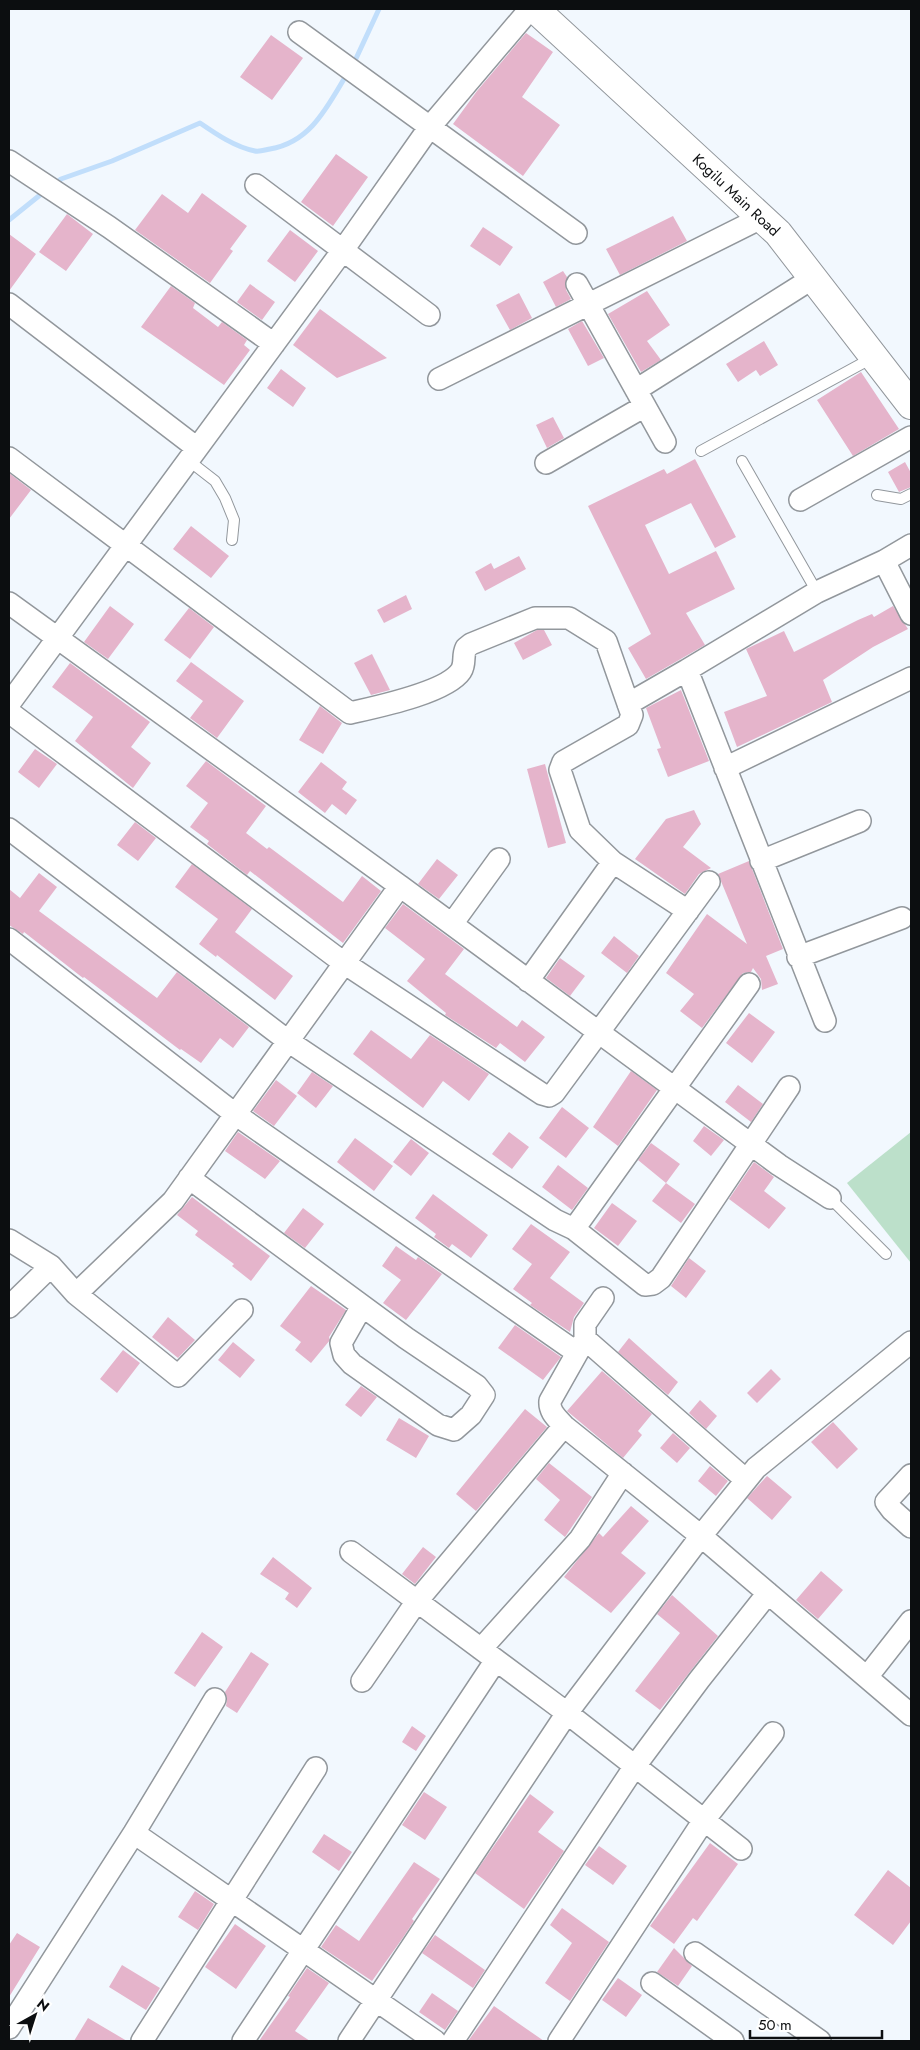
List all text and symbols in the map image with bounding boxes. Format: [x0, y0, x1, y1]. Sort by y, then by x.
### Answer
street label: Kogilu Main Road [687, 149, 785, 241]
north arrow [10, 1990, 60, 2040]
text: N [33, 1994, 54, 2016]
scale bar [750, 2008, 882, 2040]
text: 50 m [758, 2014, 792, 2036]

